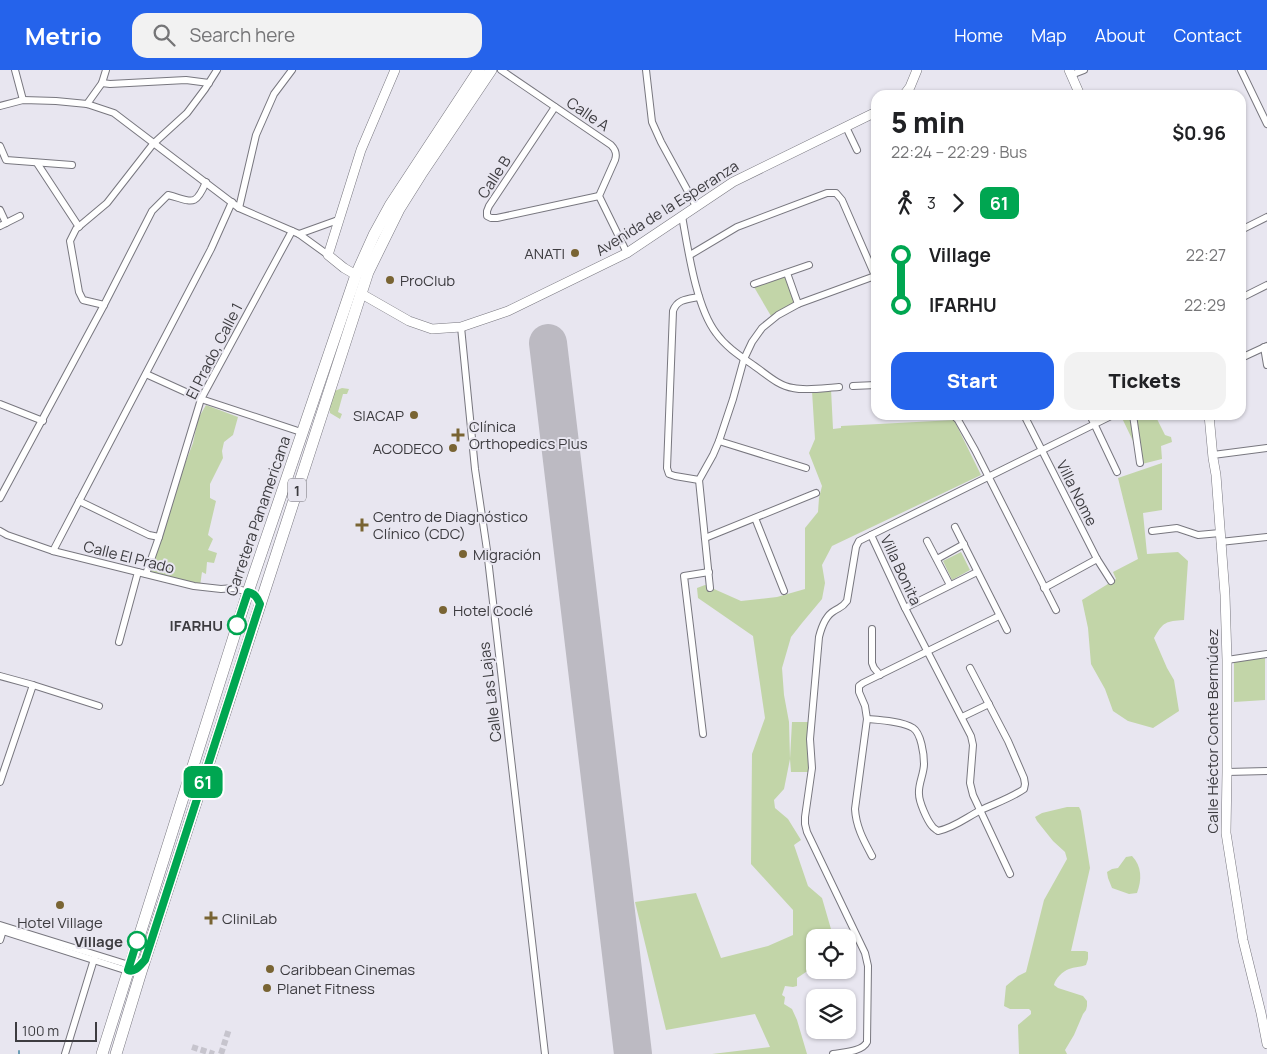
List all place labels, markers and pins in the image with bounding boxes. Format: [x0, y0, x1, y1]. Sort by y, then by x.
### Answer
place label: ANATI [524, 243, 565, 264]
marker: ANATI [569, 247, 581, 259]
place label: ProClub [400, 270, 455, 291]
marker: ProClub [384, 274, 396, 286]
place label: SIACAP [353, 405, 404, 426]
marker: SIACAP [408, 409, 420, 421]
place label: Clínica Orthopedics Plus [469, 416, 588, 454]
marker: Clínica Orthopedics Plus [451, 428, 465, 442]
place label: ACODECO [372, 438, 443, 459]
marker: ACODECO [447, 442, 459, 454]
place label: Centro de Diagnóstico Clínico (CDC) [373, 506, 528, 544]
marker: Centro de Diagnóstico Clínico (CDC) [355, 518, 369, 532]
place label: Migración [473, 544, 541, 565]
marker: Migración [457, 548, 469, 560]
place label: Hotel Coclé [453, 600, 533, 621]
marker: Hotel Coclé [437, 604, 449, 616]
place label: IFARHU [170, 615, 223, 636]
marker: IFARHU [227, 615, 247, 635]
marker: Hotel Village [54, 899, 66, 911]
place label: CliniLab [222, 908, 277, 929]
marker: CliniLab [204, 911, 218, 925]
place label: Hotel Village [17, 912, 103, 933]
place label: Village [74, 931, 123, 952]
marker: Village [127, 931, 147, 951]
place label: Caribbean Cinemas [280, 959, 415, 980]
marker: Caribbean Cinemas [264, 963, 276, 975]
place label: Planet Fitness [277, 978, 375, 999]
marker: Planet Fitness [261, 982, 273, 994]

